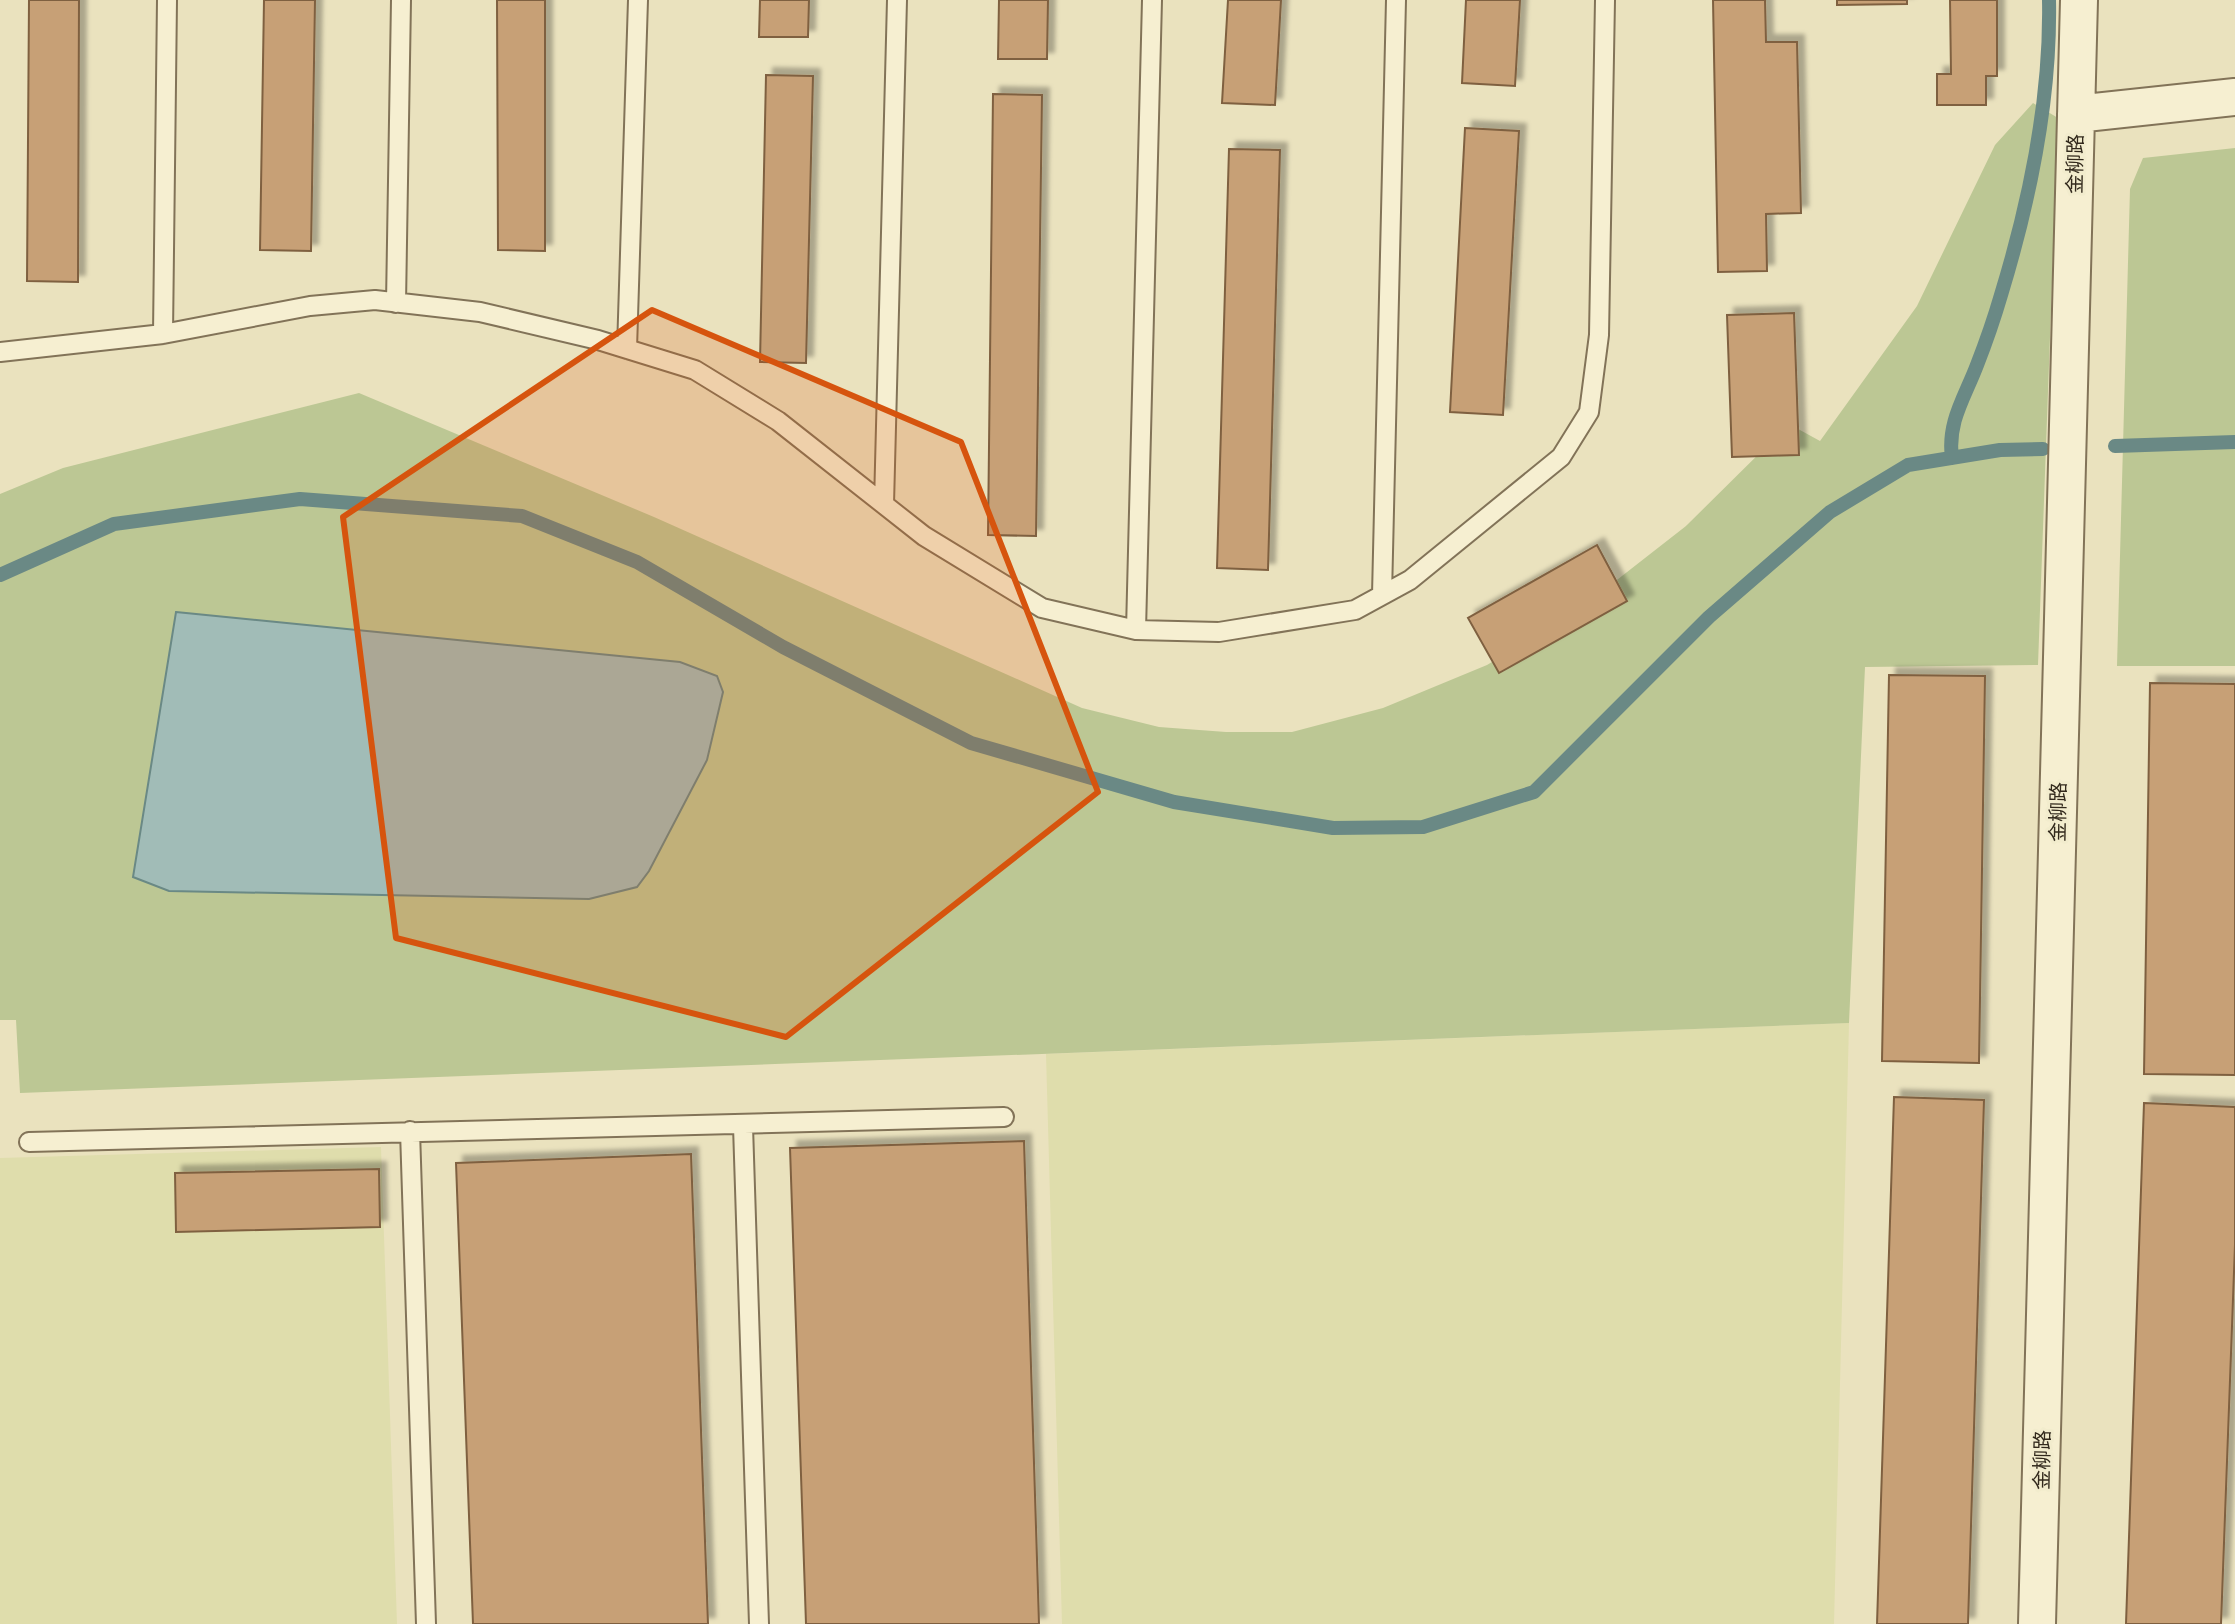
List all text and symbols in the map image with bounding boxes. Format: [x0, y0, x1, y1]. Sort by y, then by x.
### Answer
street label: 金柳路 [2062, 134, 2088, 194]
street label: 金柳路 [2045, 782, 2071, 842]
street label: 金柳路 [2029, 1430, 2055, 1490]

